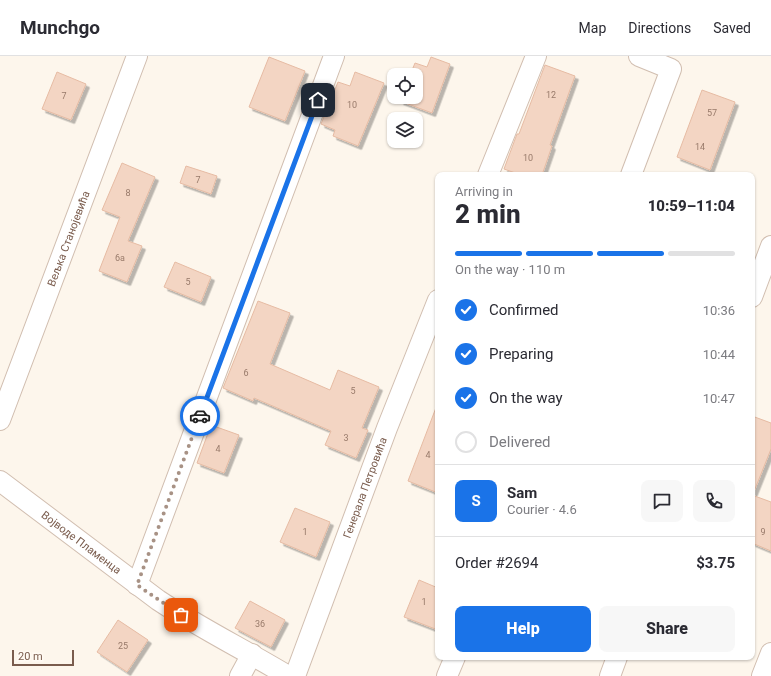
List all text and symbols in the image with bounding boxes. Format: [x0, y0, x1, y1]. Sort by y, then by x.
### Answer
text: Munchgo [20, 16, 100, 39]
text: Map [579, 20, 606, 36]
text: Directions [628, 20, 691, 36]
text: Saved [713, 20, 751, 36]
map controls [387, 68, 423, 148]
button: locate [387, 68, 423, 104]
pin [301, 83, 335, 117]
icon: home [307, 89, 329, 111]
house number: 12 [546, 90, 556, 100]
house number: 7 [61, 91, 67, 101]
house number: 10 [347, 100, 357, 110]
house number: 57 [707, 108, 717, 118]
button: layers [387, 112, 423, 148]
house number: 14 [695, 142, 705, 152]
house number: 10 [523, 153, 533, 163]
house number: 7 [195, 175, 201, 185]
text: Arriving in [455, 184, 513, 199]
house number: 8 [125, 188, 131, 198]
street label: Вељка Станојевића [45, 189, 93, 288]
text: 10:59–11:04 [648, 197, 735, 215]
text: 2 min [455, 199, 521, 229]
house number: 6a [115, 253, 125, 263]
text: On the way · 110 m [455, 262, 565, 277]
house number: 5 [185, 277, 191, 287]
icon: check [455, 299, 477, 321]
text: Confirmed [489, 301, 559, 319]
text: 10:36 [703, 303, 735, 318]
icon: check [455, 343, 477, 365]
text: Preparing [489, 345, 553, 363]
text: 10:44 [703, 347, 735, 362]
house number: 6 [243, 368, 249, 378]
house number: 5 [350, 386, 356, 396]
icon: check [455, 387, 477, 409]
text: On the way [489, 389, 563, 407]
text: 10:47 [703, 391, 735, 406]
courier [180, 396, 220, 436]
icon: car [189, 405, 211, 427]
house number: 3 [343, 433, 349, 443]
text: Delivered [489, 433, 551, 451]
street label: Генерала Петровића [341, 435, 390, 540]
house number: 4 [215, 444, 221, 454]
house number: 4 [425, 450, 431, 460]
button: chat [641, 480, 683, 522]
button: phone [693, 480, 735, 522]
text: Sam [507, 484, 537, 502]
text: S [471, 492, 481, 510]
text: Courier · 4.6 [507, 502, 577, 517]
street label: Војводе Пламенца [39, 509, 124, 577]
house number: 1 [302, 527, 308, 537]
house number: 9 [760, 527, 766, 537]
text: Order #2694 [455, 554, 538, 572]
text: $3.75 [696, 554, 735, 572]
house number: 1 [421, 597, 427, 607]
pin [164, 598, 198, 632]
icon: bag [170, 604, 192, 626]
button: Help [455, 606, 591, 652]
button: Share [599, 606, 735, 652]
house number: 36 [255, 619, 265, 629]
house number: 25 [118, 641, 128, 651]
scale bar [12, 648, 74, 667]
text: 20 m [18, 650, 43, 663]

